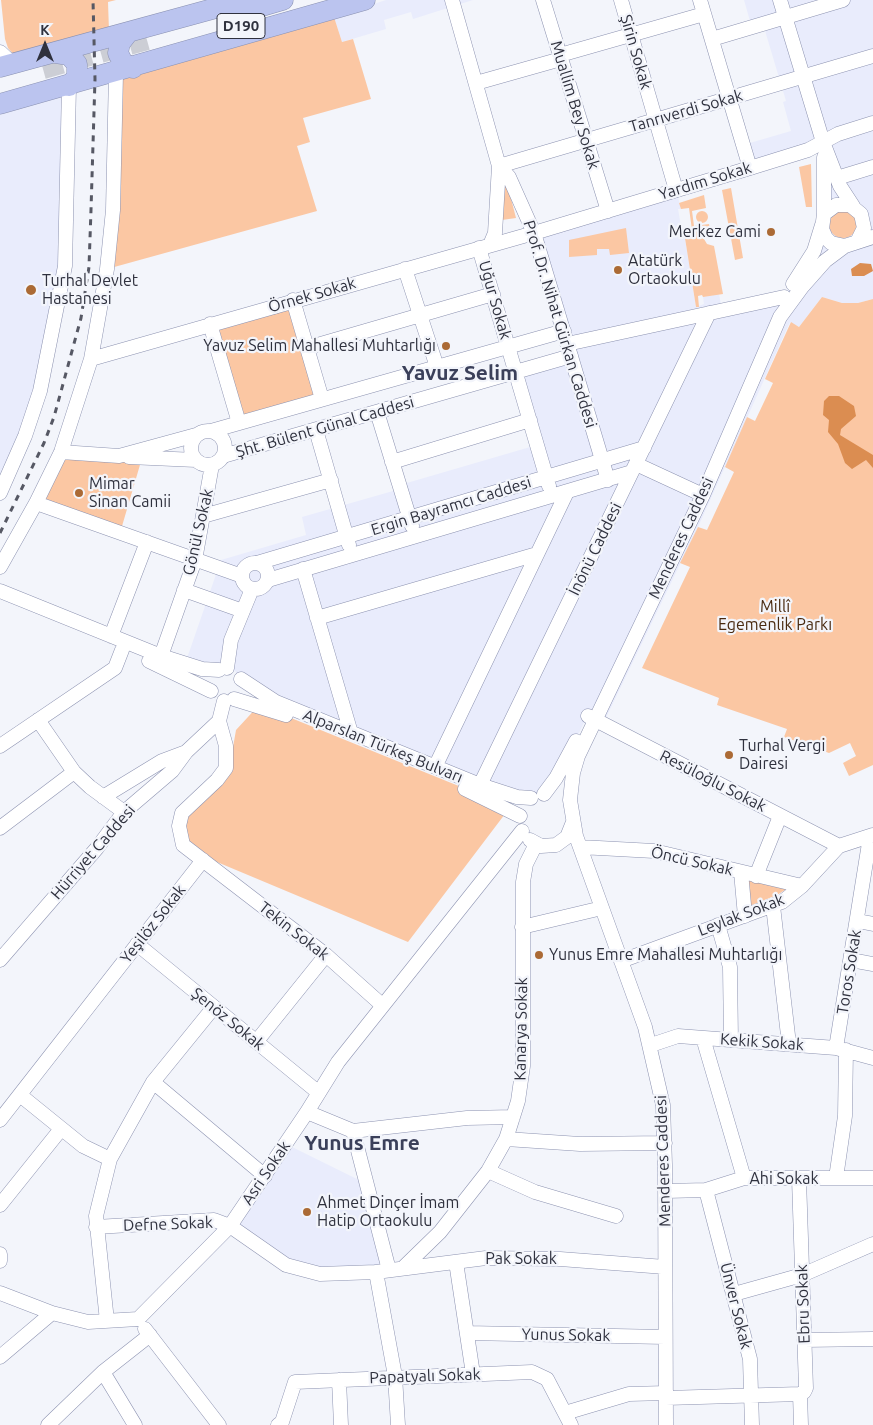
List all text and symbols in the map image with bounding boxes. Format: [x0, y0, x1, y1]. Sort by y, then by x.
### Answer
street label: Şirin Sokak [616, 12, 656, 92]
road number: D190 [217, 14, 265, 38]
north arrow [20, 20, 70, 70]
text: K [40, 22, 50, 38]
street label: Muallim Bey Sokak [546, 38, 604, 172]
street label: Tanrıverdi Sokak [627, 86, 745, 136]
street label: Yardım Sokak [656, 158, 754, 204]
street label: Prof. Dr. Nihat Gürkan Caddesi [519, 218, 601, 430]
place label: Merkez Cami [669, 222, 761, 242]
marker: Merkez Cami [765, 226, 777, 238]
place label: Atatürk Ortaokulu [628, 251, 701, 289]
street label: Uğur Sokak [475, 258, 515, 342]
marker: Atatürk Ortaokulu [612, 264, 624, 276]
place label: Turhal Devlet Hastanesi [42, 271, 138, 309]
street label: Örnek Sokak [266, 273, 358, 317]
marker: Turhal Devlet Hastanesi [24, 283, 38, 297]
place label: Yavuz Selim Mahallesi Muhtarlığı [203, 336, 436, 356]
marker: Yavuz Selim Mahallesi Muhtarlığı [440, 340, 452, 352]
district label: Yavuz Selim [402, 360, 518, 386]
street label: Şht. Bülent Günal Caddesi [234, 392, 416, 462]
street label: Ergin Bayramcı Caddesi [369, 472, 533, 540]
place label: Mimar Sinan Camii [89, 474, 171, 512]
street label: Menderes Caddesi [644, 474, 718, 602]
marker: Mimar Sinan Camii [73, 487, 85, 499]
street label: Gönül Sokak [179, 487, 217, 577]
street label: İnönü Caddesi [564, 499, 626, 599]
park label: Millî Egemenlik Parkı [718, 597, 832, 635]
street label: Alparslan Türkeş Bulvarı [300, 705, 466, 787]
place label: Turhal Vergi Dairesi [739, 736, 825, 774]
street label: Resüloğlu Sokak [657, 746, 769, 816]
marker: Turhal Vergi Dairesi [723, 749, 735, 761]
street label: Hürriyet Caddesi [47, 801, 139, 903]
street label: Öncü Sokak [649, 842, 735, 880]
street label: Yeşilöz Sokak [116, 881, 190, 967]
street label: Leylak Sokak [695, 890, 787, 940]
street label: Tekin Sokak [255, 898, 333, 964]
street label: Toros Sokak [833, 928, 865, 1016]
place label: Yunus Emre Mahallesi Muhtarlığı [549, 945, 782, 965]
marker: Yunus Emre Mahallesi Muhtarlığı [533, 949, 545, 961]
street label: Kanarya Sokak [510, 977, 532, 1081]
street label: Şenöz Sokak [187, 984, 269, 1054]
street label: Kekik Sokak [719, 1029, 805, 1055]
street label: Menderes Caddesi [651, 1095, 675, 1227]
district label: Yunus Emre [304, 1130, 420, 1156]
street label: Asri Sokak [238, 1137, 294, 1209]
street label: Ahi Sokak [749, 1169, 819, 1189]
place label: Ahmet Dinçer İmam Hatip Ortaokulu [317, 1193, 459, 1231]
marker: Ahmet Dinçer İmam Hatip Ortaokulu [301, 1206, 313, 1218]
street label: Defne Sokak [123, 1213, 213, 1235]
street label: Pak Sokak [485, 1249, 557, 1269]
street label: Ünver Sokak [716, 1261, 756, 1351]
street label: Ebru Sokak [792, 1264, 814, 1344]
street label: Yunus Sokak [521, 1325, 611, 1345]
street label: Papatyalı Sokak [369, 1364, 481, 1388]

